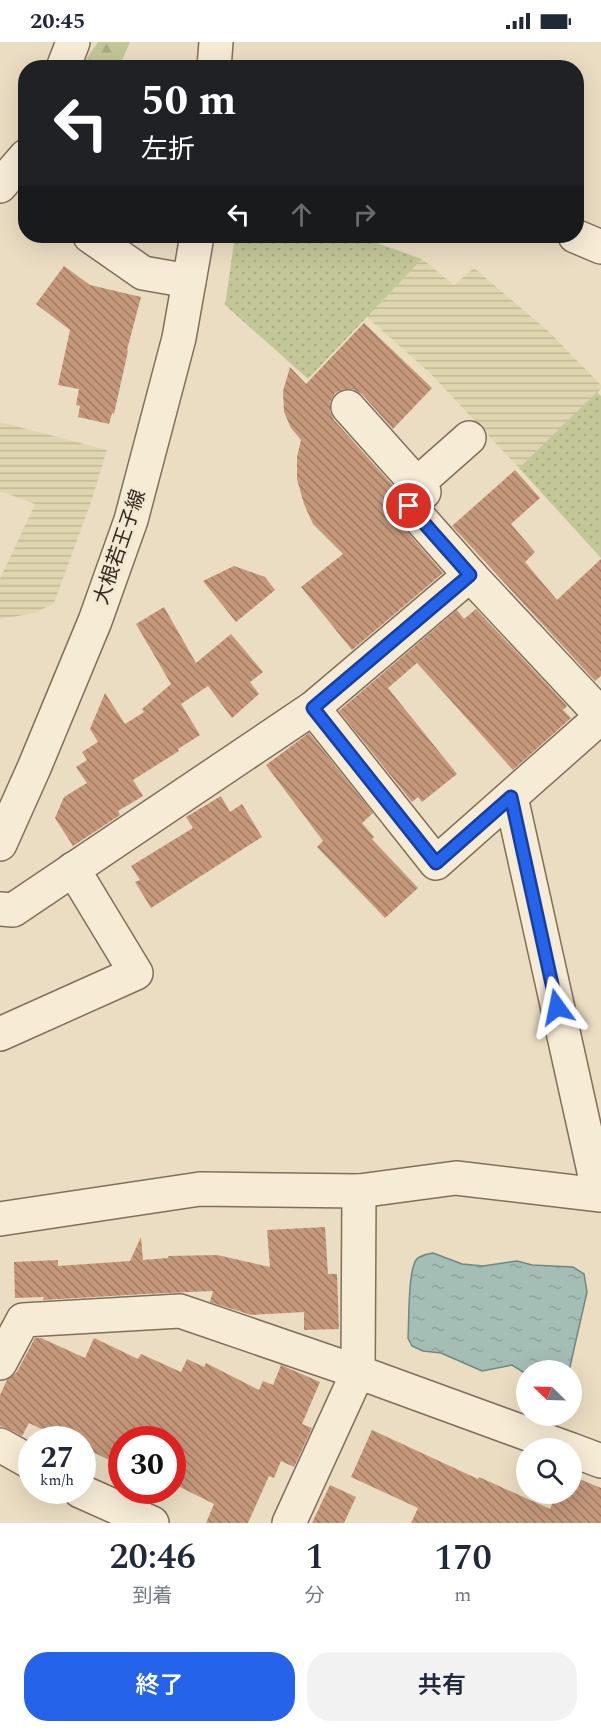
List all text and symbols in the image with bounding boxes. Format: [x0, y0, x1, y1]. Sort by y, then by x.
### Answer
text: 20:45 [30, 5, 85, 38]
text: 50 m [141, 70, 236, 133]
icon: left [42, 84, 120, 162]
text: 左折 [141, 129, 195, 171]
icon: left [222, 198, 255, 231]
icon: ahead [285, 198, 318, 231]
icon: right [348, 198, 381, 231]
pin [383, 480, 434, 531]
street label: 大根若王子線 [86, 485, 154, 609]
icon: arrive [392, 489, 425, 522]
position arrow [525, 975, 589, 1039]
north arrow [516, 1360, 582, 1426]
map controls [516, 1360, 582, 1504]
speed limit sign: 30 [108, 1426, 186, 1504]
text: 27 [40, 1435, 74, 1481]
button: search [516, 1438, 582, 1504]
text: km/h [40, 1469, 74, 1492]
text: 20:46 [109, 1530, 196, 1585]
text: 1 [305, 1530, 324, 1585]
text: 170 [434, 1531, 492, 1586]
text: m [454, 1580, 472, 1610]
text: 到着 [132, 1581, 172, 1611]
text: 分 [305, 1581, 325, 1611]
button: 終了 [24, 1652, 295, 1721]
button: 共有 [307, 1652, 577, 1721]

